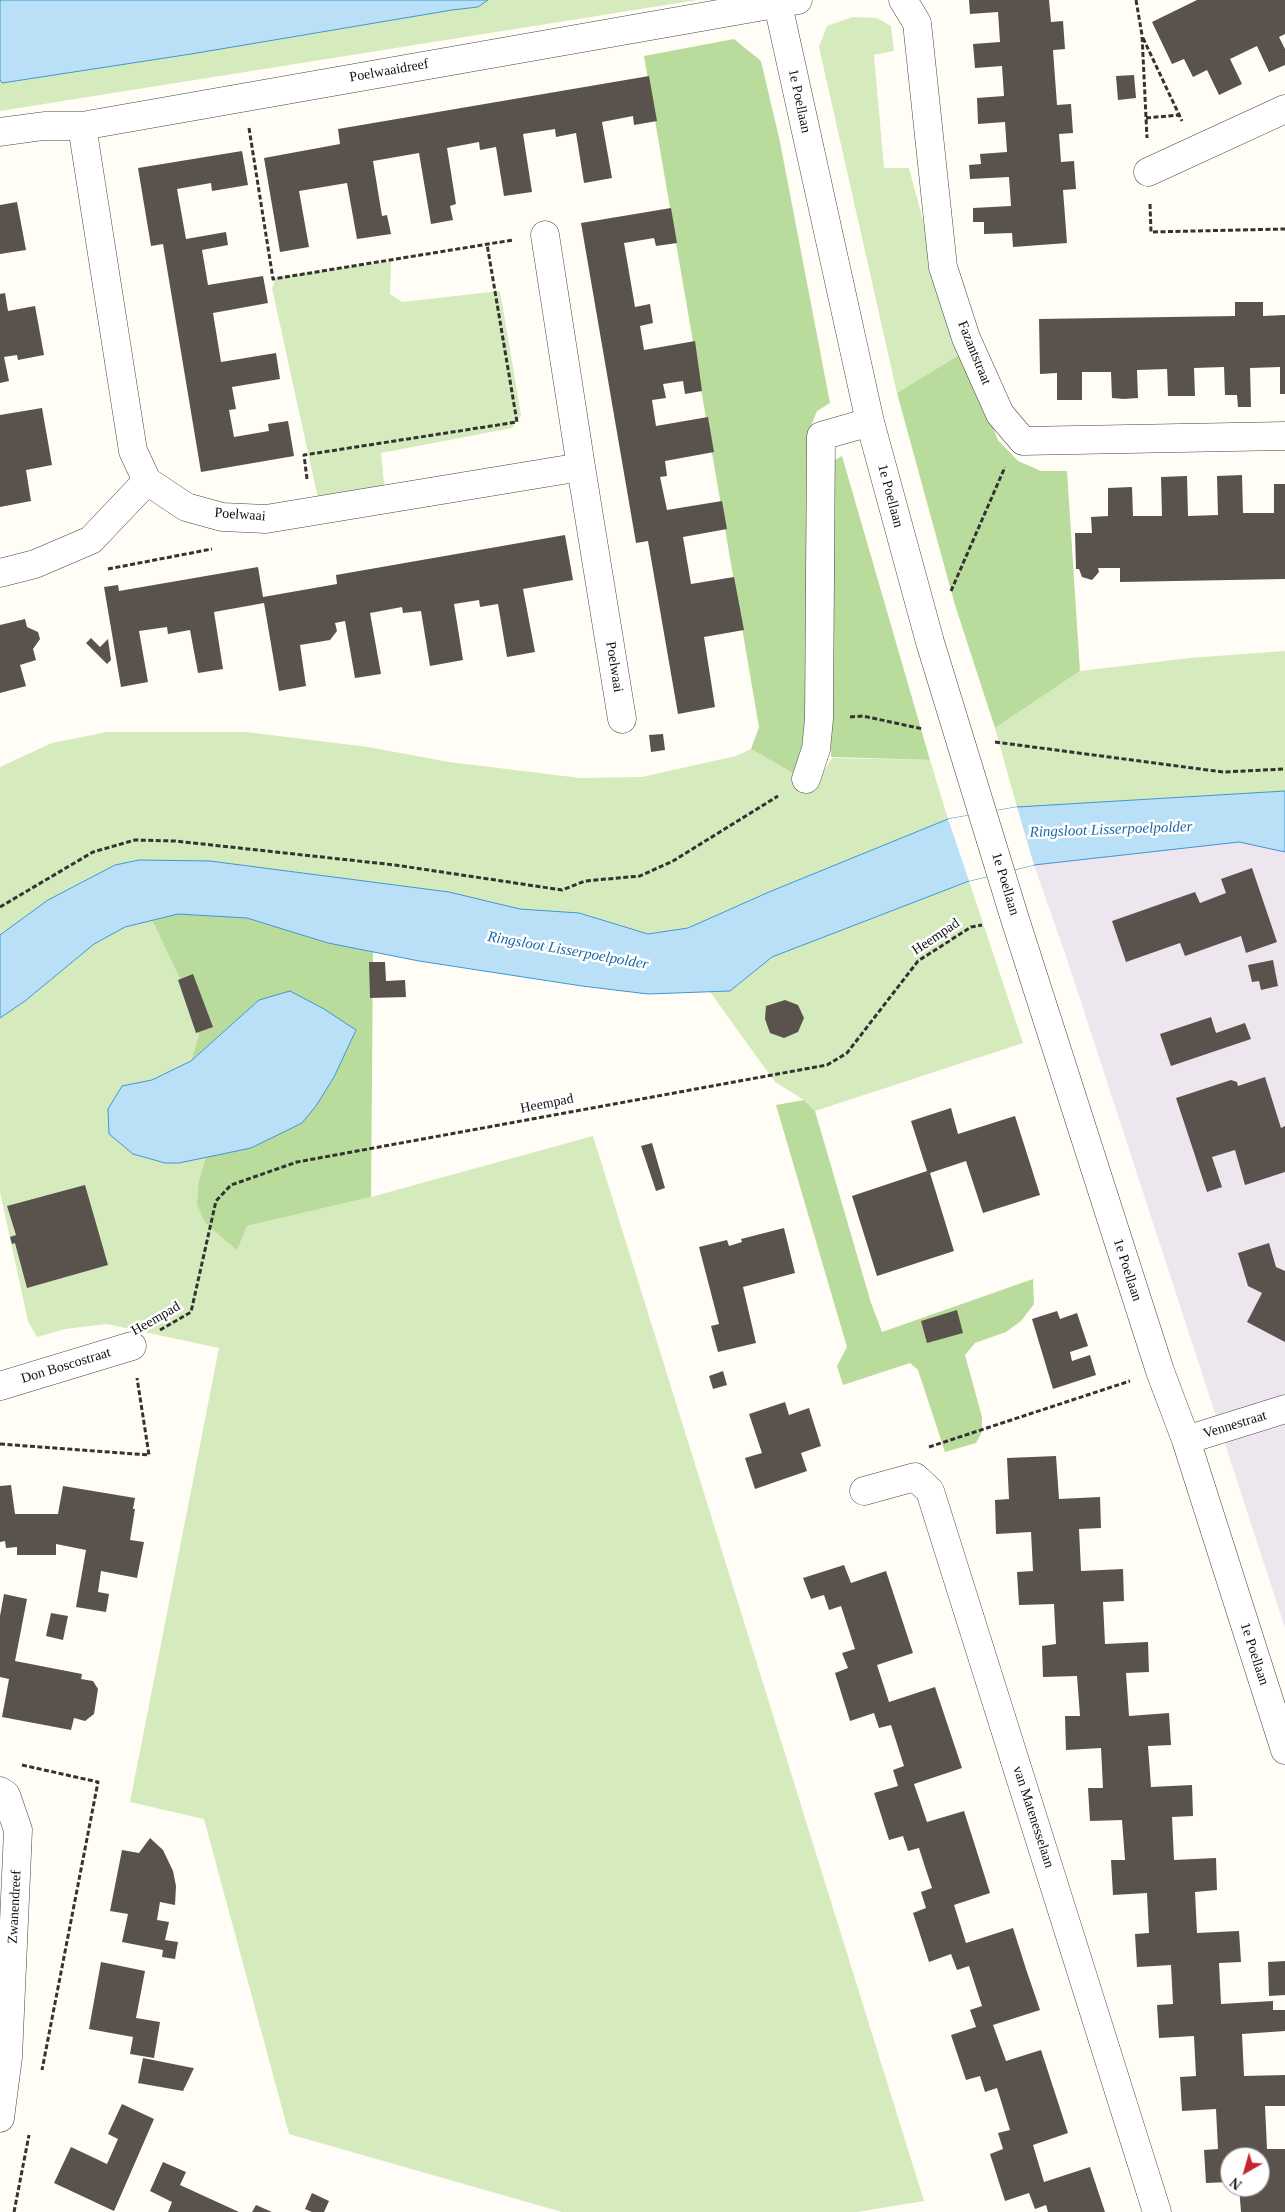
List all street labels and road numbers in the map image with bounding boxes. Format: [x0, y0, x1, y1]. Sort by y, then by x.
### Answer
street label: Poelwaaidreef [348, 56, 430, 86]
street label: 1e Poellaan [784, 68, 814, 134]
street label: Fazantstraat [954, 318, 994, 388]
street label: 1e Poellaan [873, 462, 907, 530]
street label: Poelwaai [214, 505, 266, 525]
street label: Poelwaai [602, 640, 626, 694]
street label: 1e Poellaan [987, 851, 1023, 917]
street label: Heempad [909, 915, 963, 959]
street label: Heempad [519, 1091, 575, 1117]
street label: 1e Poellaan [1109, 1237, 1145, 1303]
street label: Heempad [129, 1298, 183, 1340]
street label: Don Boscostraat [19, 1344, 113, 1388]
street label: Vennestraat [1201, 1407, 1269, 1443]
street label: 1e Poellaan [1236, 1621, 1272, 1687]
street label: van Matenesselaan [1009, 1764, 1057, 1870]
street label: Zwanendreef [5, 1870, 25, 1944]

